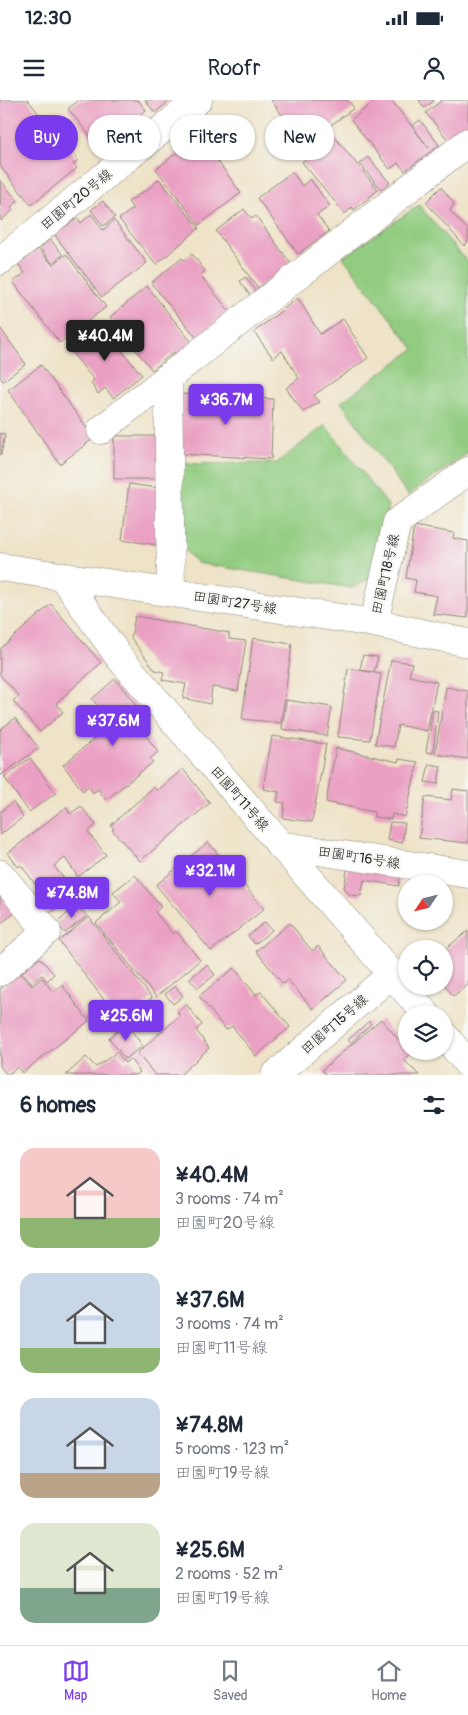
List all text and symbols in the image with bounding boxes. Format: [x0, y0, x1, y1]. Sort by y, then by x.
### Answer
text: 12:30 [25, 6, 72, 30]
icon: menu [20, 54, 48, 82]
text: Roofr [207, 54, 261, 82]
icon: person [420, 54, 448, 82]
chip: Buy [15, 115, 78, 160]
chip: Rent [88, 115, 160, 160]
chip: Filters [170, 115, 255, 160]
chip: New [265, 115, 334, 160]
street label: 田園町20号線 [37, 165, 116, 233]
pin: ¥40.4M [64, 320, 146, 362]
text: ¥40.4M [77, 326, 133, 346]
pin: ¥36.7M [185, 384, 267, 426]
text: ¥36.7M [200, 390, 252, 410]
street label: 田園町18号線 [368, 532, 403, 616]
street label: 田園町27号線 [191, 587, 278, 618]
pin: ¥37.6M [72, 704, 154, 747]
text: ¥37.6M [87, 711, 139, 731]
street label: 田園町11号線 [207, 762, 273, 834]
street label: 田園町16号線 [316, 843, 402, 872]
pin: ¥32.1M [169, 854, 251, 897]
text: ¥32.1M [185, 861, 235, 881]
north arrow [398, 875, 452, 930]
map controls [398, 875, 453, 1060]
pin: ¥74.8M [31, 876, 113, 919]
text: ¥74.8M [46, 883, 98, 903]
button: locate [398, 940, 453, 995]
street label: 田園町15号線 [297, 991, 371, 1058]
pin: ¥25.6M [85, 1000, 167, 1042]
button: layers [398, 1005, 453, 1060]
text: ¥25.6M [99, 1006, 153, 1026]
icon: filters [420, 1091, 448, 1119]
text: 6 homes [20, 1092, 96, 1119]
text: ¥40.4M [175, 1162, 248, 1189]
icon: home [60, 1168, 120, 1228]
text: 3 rooms · 74 m² [175, 1189, 284, 1209]
text: 田園町20号線 [175, 1213, 275, 1233]
text: ¥37.6M [175, 1287, 244, 1314]
icon: home [60, 1293, 120, 1353]
text: 3 rooms · 74 m² [175, 1314, 284, 1334]
text: 田園町11号線 [175, 1338, 268, 1358]
text: ¥74.8M [175, 1412, 243, 1439]
icon: home [60, 1418, 120, 1478]
text: 5 rooms · 123 m² [175, 1439, 289, 1459]
text: 田園町19号線 [175, 1463, 270, 1483]
text: ¥25.6M [175, 1537, 245, 1564]
icon: home [60, 1543, 120, 1603]
text: 2 rooms · 52 m² [175, 1564, 284, 1584]
text: 田園町19号線 [175, 1588, 270, 1608]
tab: Map [62, 1657, 90, 1704]
tab: Saved [213, 1657, 248, 1704]
tab: Home [371, 1657, 406, 1704]

